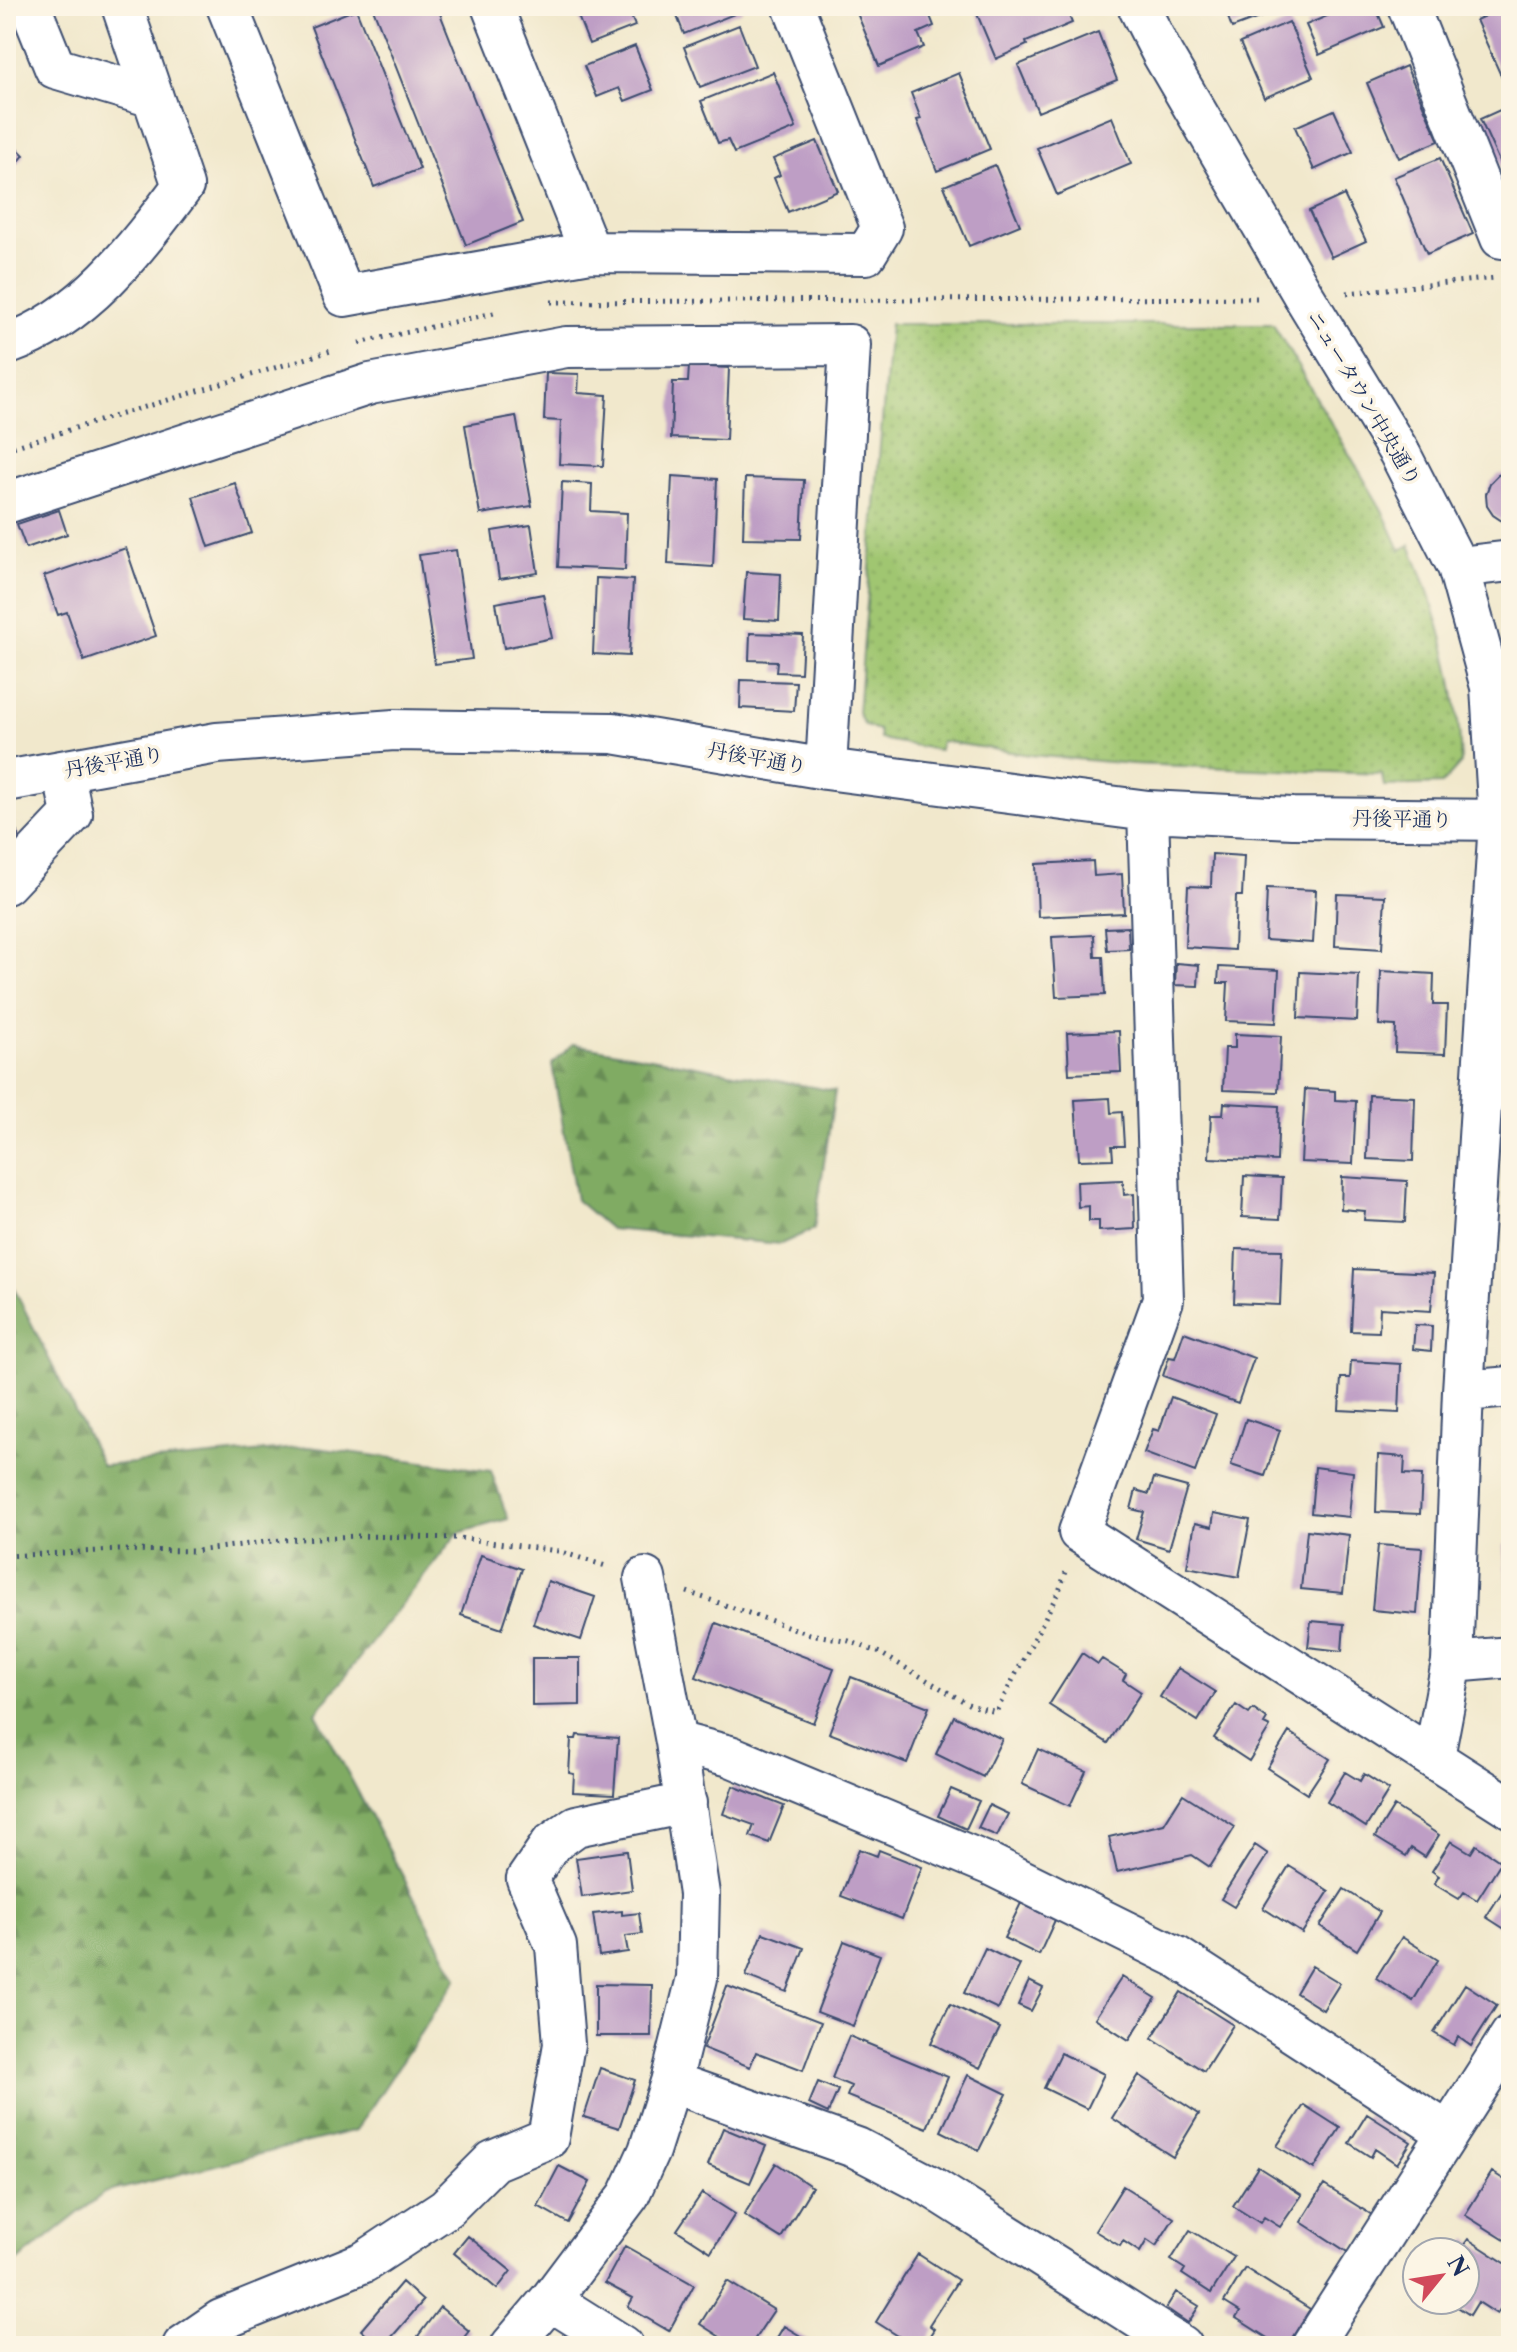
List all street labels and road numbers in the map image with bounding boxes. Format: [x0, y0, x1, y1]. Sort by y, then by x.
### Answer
street label: ニュータウン中央通り [1302, 306, 1426, 490]
street label: 丹後平通り [706, 737, 808, 779]
street label: 丹後平通り [63, 741, 165, 783]
street label: 丹後平通り [1352, 806, 1452, 832]

